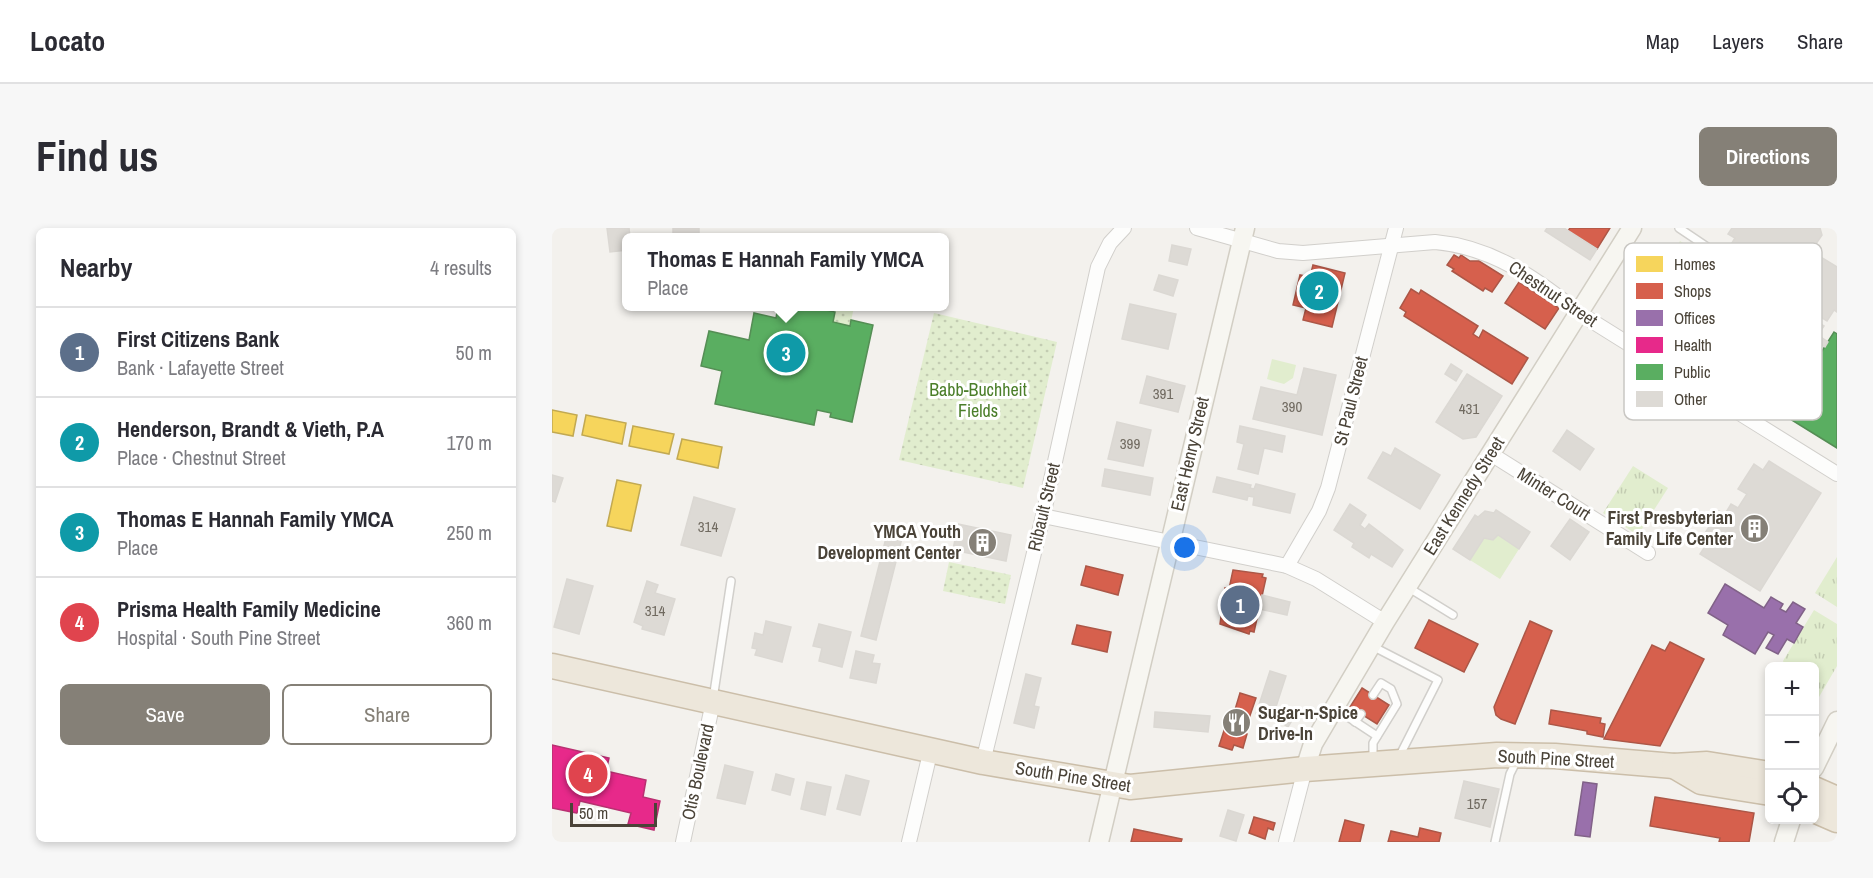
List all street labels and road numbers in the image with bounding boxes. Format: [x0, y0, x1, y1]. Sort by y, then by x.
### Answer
street label: Chestnut Street [1504, 255, 1603, 333]
street label: St Paul Street [1327, 354, 1374, 448]
street label: East Henry Street [1164, 394, 1215, 513]
street label: East Kennedy Street [1417, 432, 1510, 560]
street label: Ribault Street [1021, 460, 1066, 554]
street label: Minter Court [1513, 461, 1596, 526]
street label: Otis Boulevard [675, 722, 720, 822]
street label: South Pine Street [1497, 743, 1615, 774]
street label: South Pine Street [1014, 755, 1133, 798]

